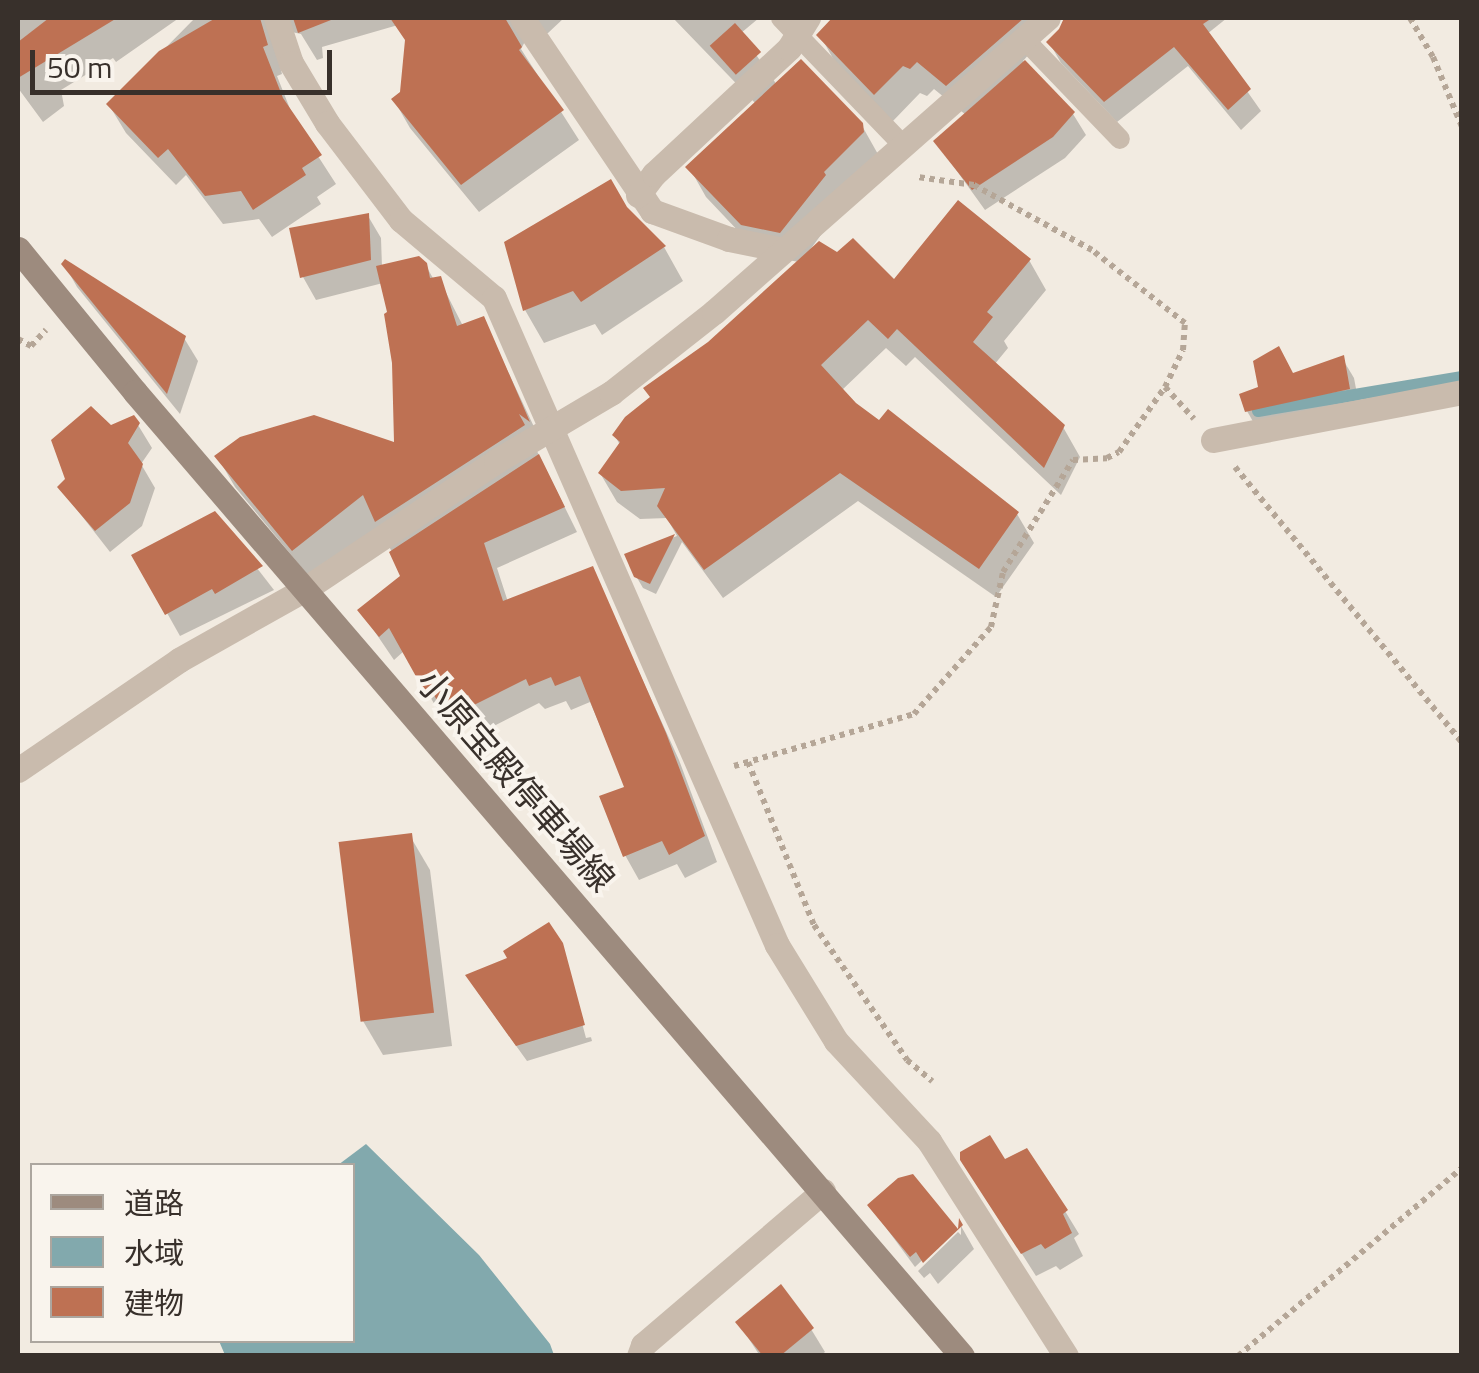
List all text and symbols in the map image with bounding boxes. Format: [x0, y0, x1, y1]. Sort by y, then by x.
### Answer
scale bar [35, 30, 338, 92]
text: 50 m [47, 44, 112, 90]
street label: 小原宝殿停車場線 [408, 661, 624, 899]
legend [30, 1163, 355, 1343]
text: 道路 [124, 1180, 184, 1226]
text: 水域 [124, 1230, 184, 1276]
text: 建物 [124, 1280, 184, 1326]

